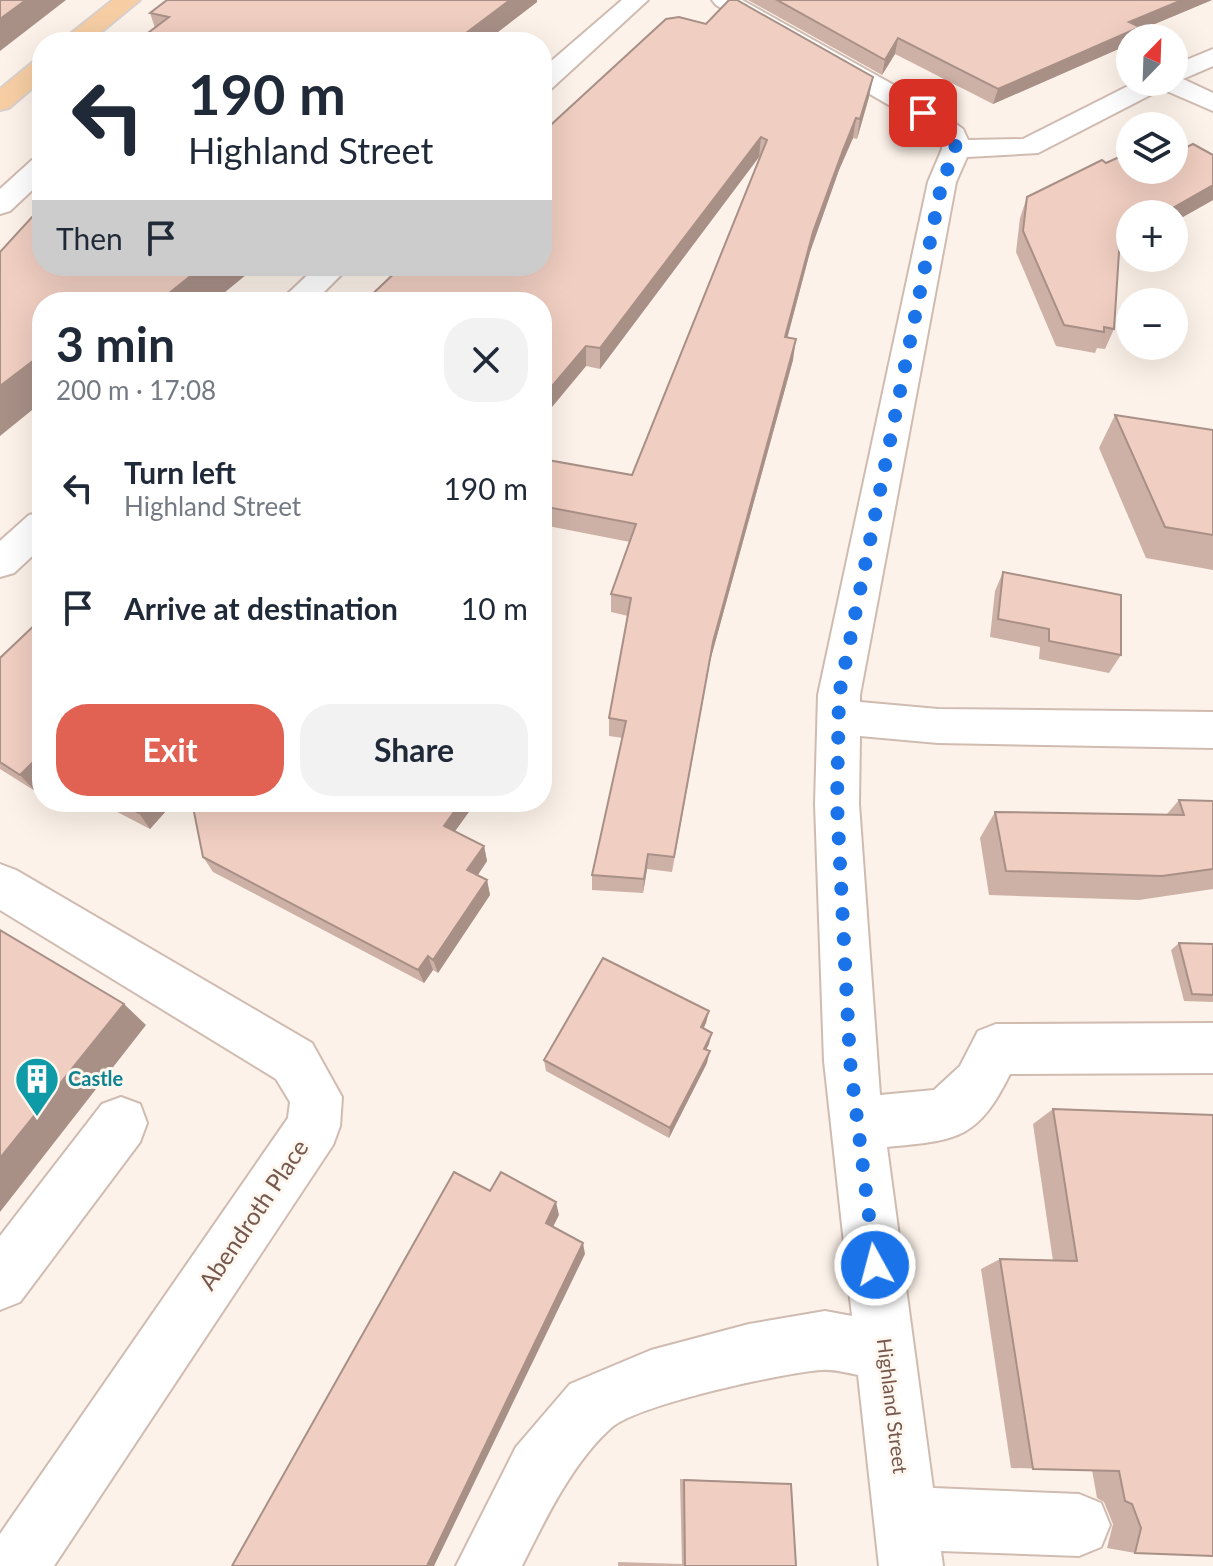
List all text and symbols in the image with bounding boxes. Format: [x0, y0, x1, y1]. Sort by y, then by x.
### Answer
north arrow [1116, 24, 1188, 96]
map controls [1116, 24, 1188, 360]
text: 190 m [188, 60, 346, 127]
icon: left [56, 64, 160, 168]
pin [889, 79, 957, 147]
icon: arrive [901, 91, 945, 135]
button: layers [1116, 112, 1188, 184]
text: Highland Street [188, 128, 433, 172]
button: + [1116, 200, 1188, 272]
icon: arrive [139, 216, 183, 260]
text: Then [56, 220, 123, 256]
button: − [1116, 288, 1188, 360]
text: 3 min [56, 315, 175, 372]
button: close [444, 318, 528, 402]
text: 200 m · 17:08 [56, 374, 216, 406]
text: Turn left [124, 454, 236, 490]
icon: left [56, 466, 100, 510]
text: 190 m [443, 470, 528, 506]
text: Highland Street [124, 490, 301, 522]
icon: arrive [56, 586, 100, 630]
text: Arrive at destination [124, 590, 398, 626]
text: 10 m [461, 590, 528, 626]
button: Exit [56, 704, 284, 796]
button: Share [300, 704, 528, 796]
building icon: Castle [13, 1055, 61, 1118]
place label: Castle [68, 1066, 124, 1090]
street label: Abendroth Place [192, 1134, 314, 1295]
position arrow [833, 1223, 917, 1307]
street label: Highland Street [873, 1337, 913, 1475]

